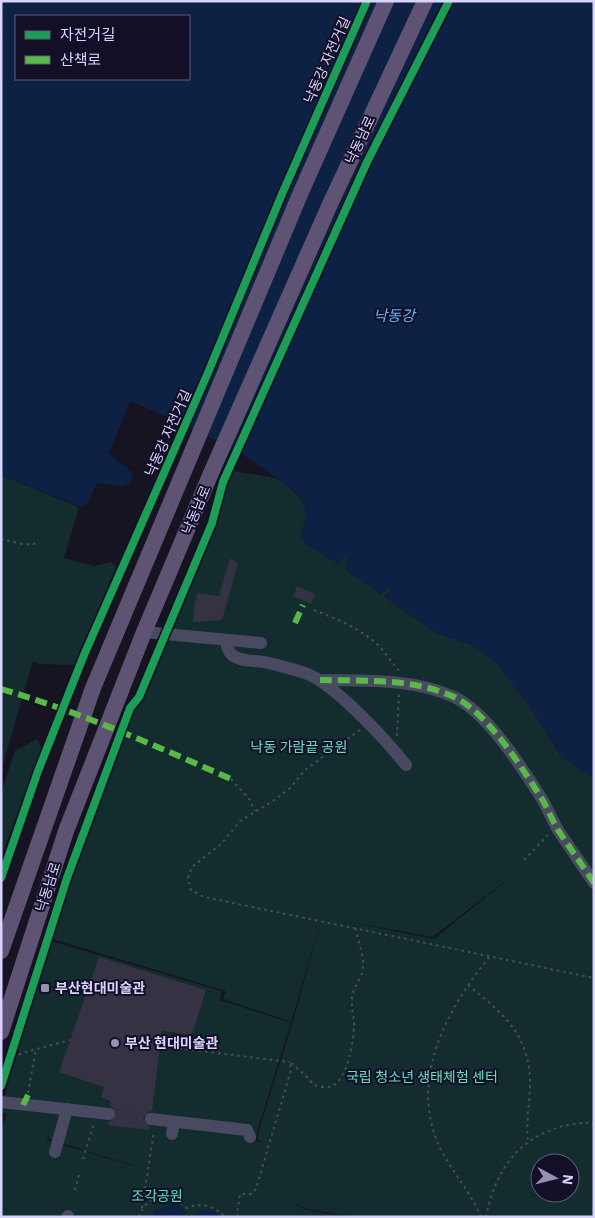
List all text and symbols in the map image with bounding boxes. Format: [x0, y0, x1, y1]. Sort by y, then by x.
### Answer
street label: 낙동강 자전거길 [300, 14, 354, 106]
legend [15, 15, 190, 80]
text: 자전거길 [60, 25, 115, 44]
text: 산책로 [60, 50, 101, 69]
street label: 낙동남로 [341, 113, 379, 167]
water label: 낙동강 [373, 306, 417, 325]
street label: 낙동강 자전거길 [141, 387, 195, 479]
street label: 낙동남로 [178, 483, 214, 537]
park label: 낙동 가람끝 공원 [251, 738, 347, 756]
street label: 낙동남로 [31, 860, 65, 914]
place label: 부산현대미술관 [55, 979, 145, 997]
marker: 부산현대미술관 [39, 982, 51, 994]
place label: 부산 현대미술관 [125, 1034, 219, 1052]
marker: 부산 현대미술관 [109, 1037, 121, 1049]
park label: 국립 청소년 생태체험 센터 [346, 1068, 498, 1086]
north arrow [530, 1153, 580, 1203]
text: N [558, 1173, 577, 1186]
park label: 조각공원 [131, 1187, 183, 1205]

